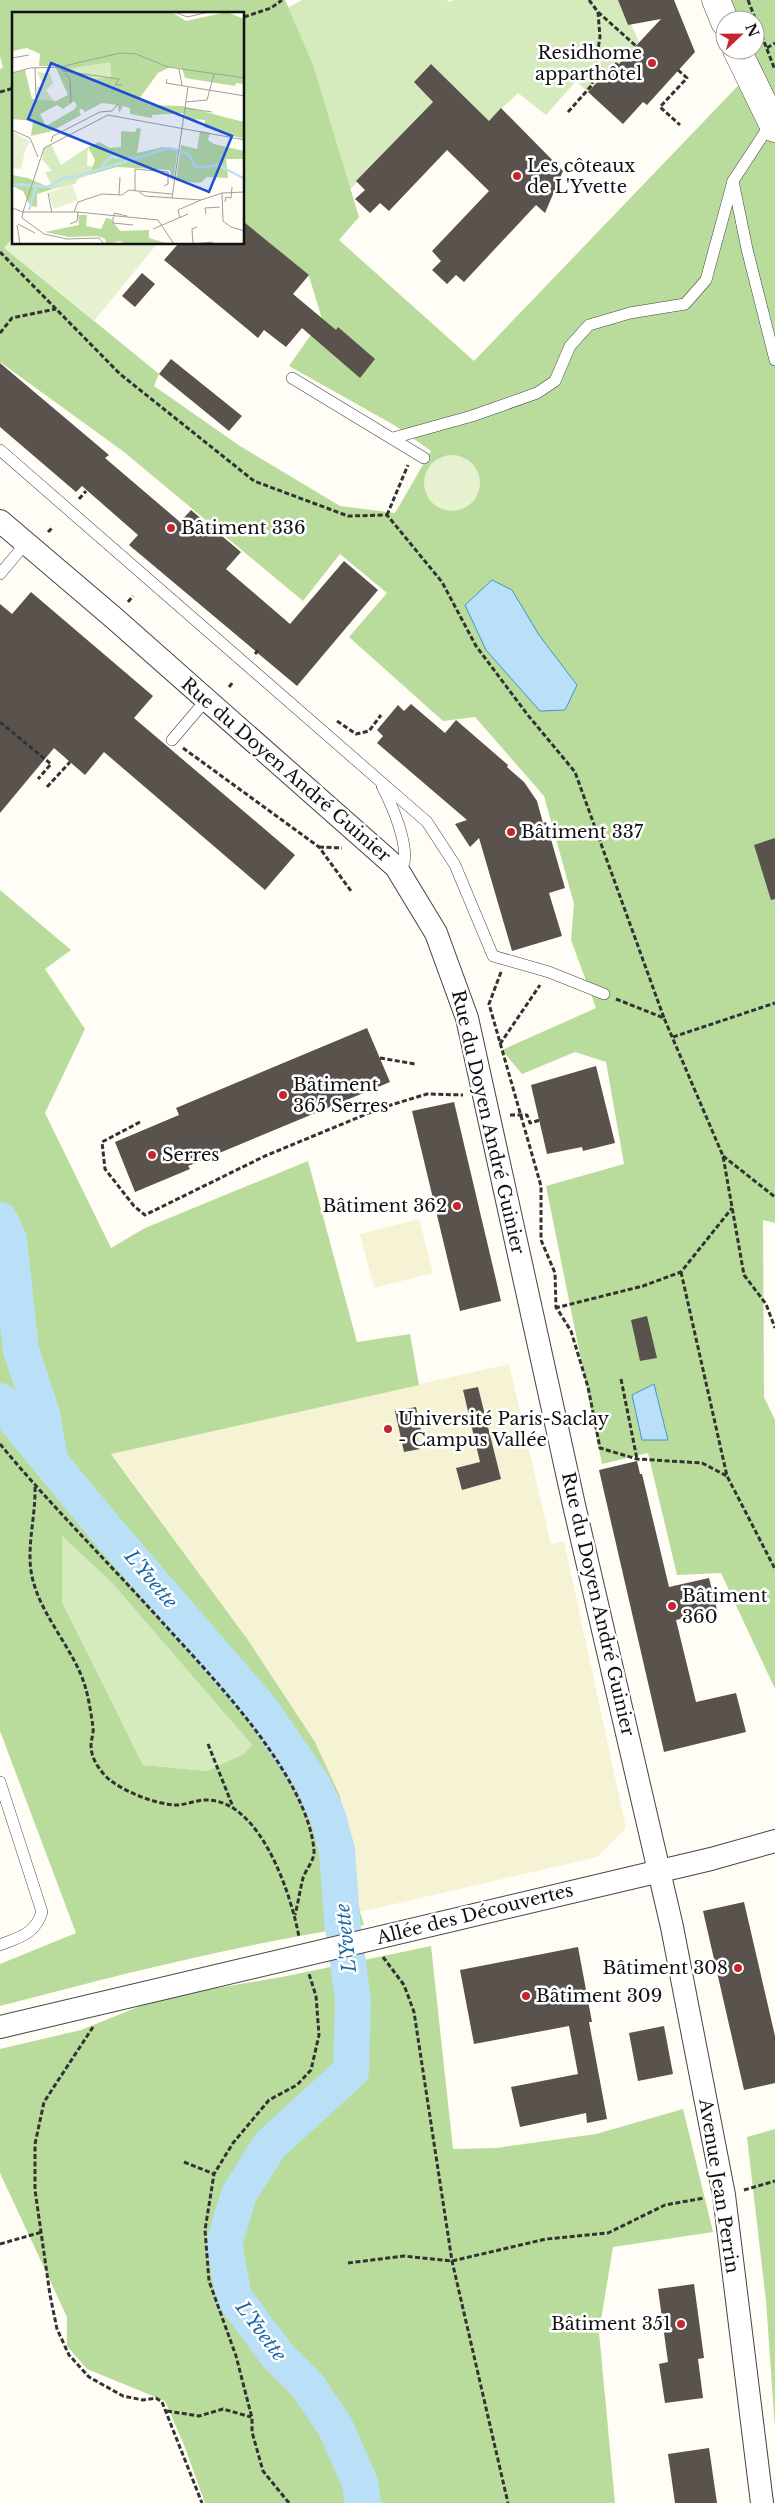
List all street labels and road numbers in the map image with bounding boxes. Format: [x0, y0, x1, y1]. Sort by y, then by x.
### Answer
street label: Rue du Doyen André Guinier [177, 673, 396, 867]
street label: Rue du Doyen André Guinier [447, 988, 529, 1257]
street label: Rue du Doyen André Guinier [557, 1470, 639, 1739]
street label: Allée des Découvertes [374, 1879, 576, 1949]
street label: Avenue Jean Perrin [694, 2096, 744, 2275]

